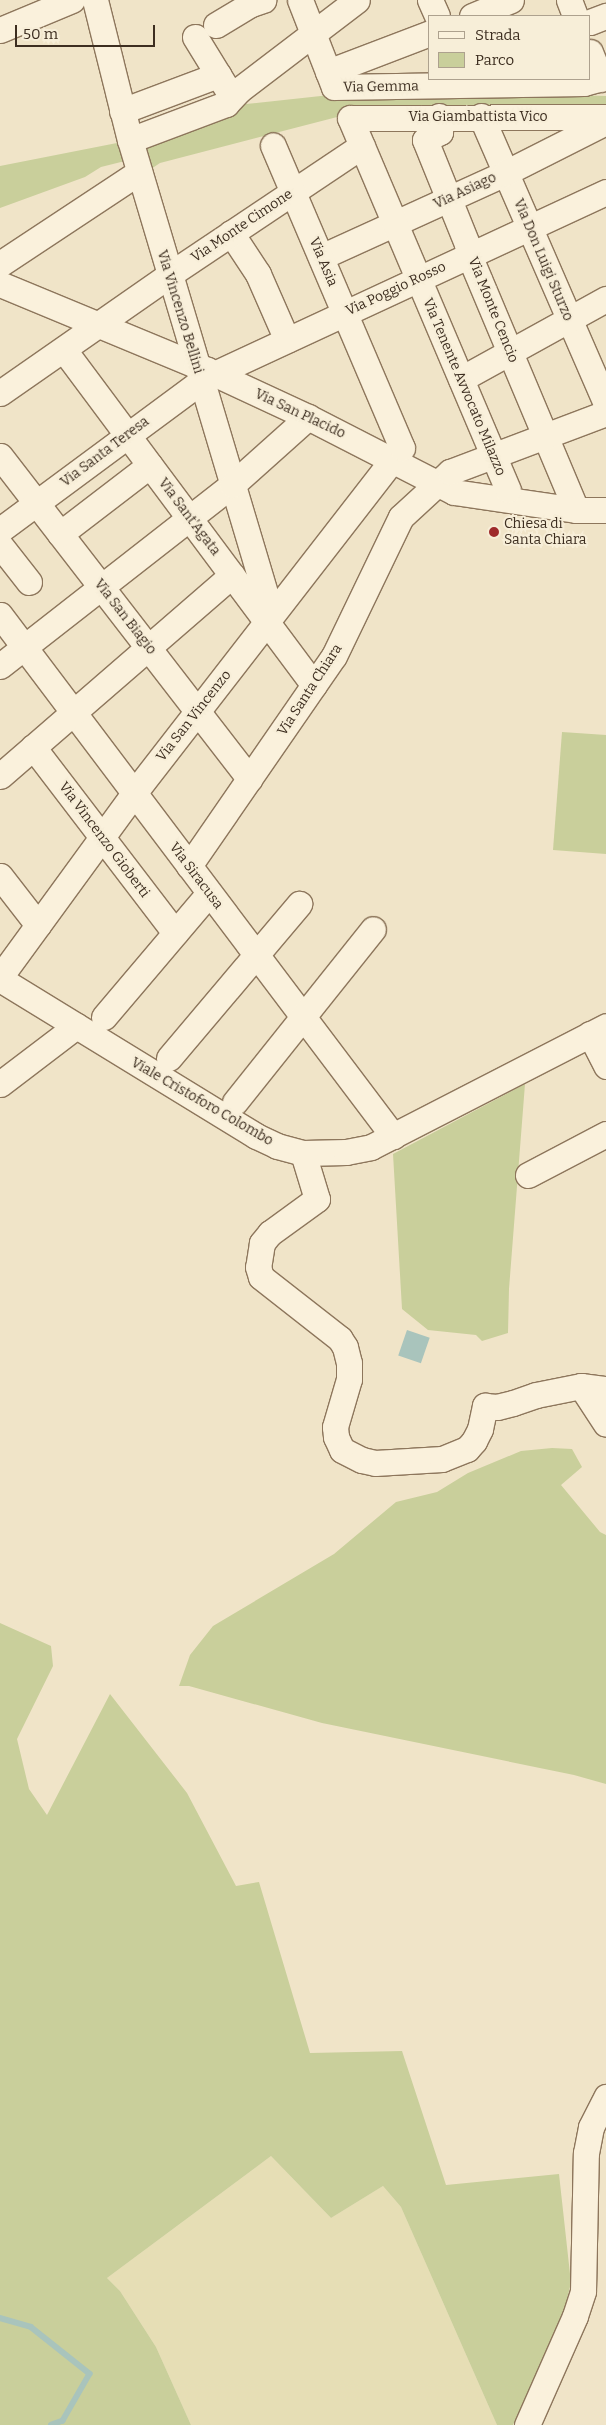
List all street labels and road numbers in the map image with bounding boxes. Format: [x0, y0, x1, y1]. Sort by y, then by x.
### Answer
street label: Via Gemma [343, 78, 419, 96]
street label: Via Giambattista Vico [408, 109, 548, 125]
street label: Via Asiago [431, 169, 499, 213]
street label: Via Monte Cimone [188, 186, 296, 266]
street label: Via Don Luigi Sturzo [510, 196, 576, 324]
street label: Via Asia [305, 235, 341, 289]
street label: Via Vincenzo Bellini [153, 248, 207, 376]
street label: Via Monte Cencio [464, 255, 522, 365]
street label: Via Poggio Rosso [343, 258, 449, 320]
street label: Via Tenente Avvocato Milazzo [419, 296, 509, 478]
street label: Via San Placido [252, 386, 348, 442]
street label: Via Santa Teresa [57, 413, 153, 491]
street label: Via Sant'Agata [154, 475, 224, 559]
street label: Via San Biagio [90, 576, 160, 658]
street label: Via Santa Chiara [274, 641, 346, 739]
street label: Via San Vincenzo [153, 667, 235, 765]
street label: Via Vincenzo Gioberti [55, 779, 153, 901]
street label: Via Siracusa [166, 839, 226, 913]
street label: Viale Cristoforo Colombo [128, 1054, 276, 1150]

